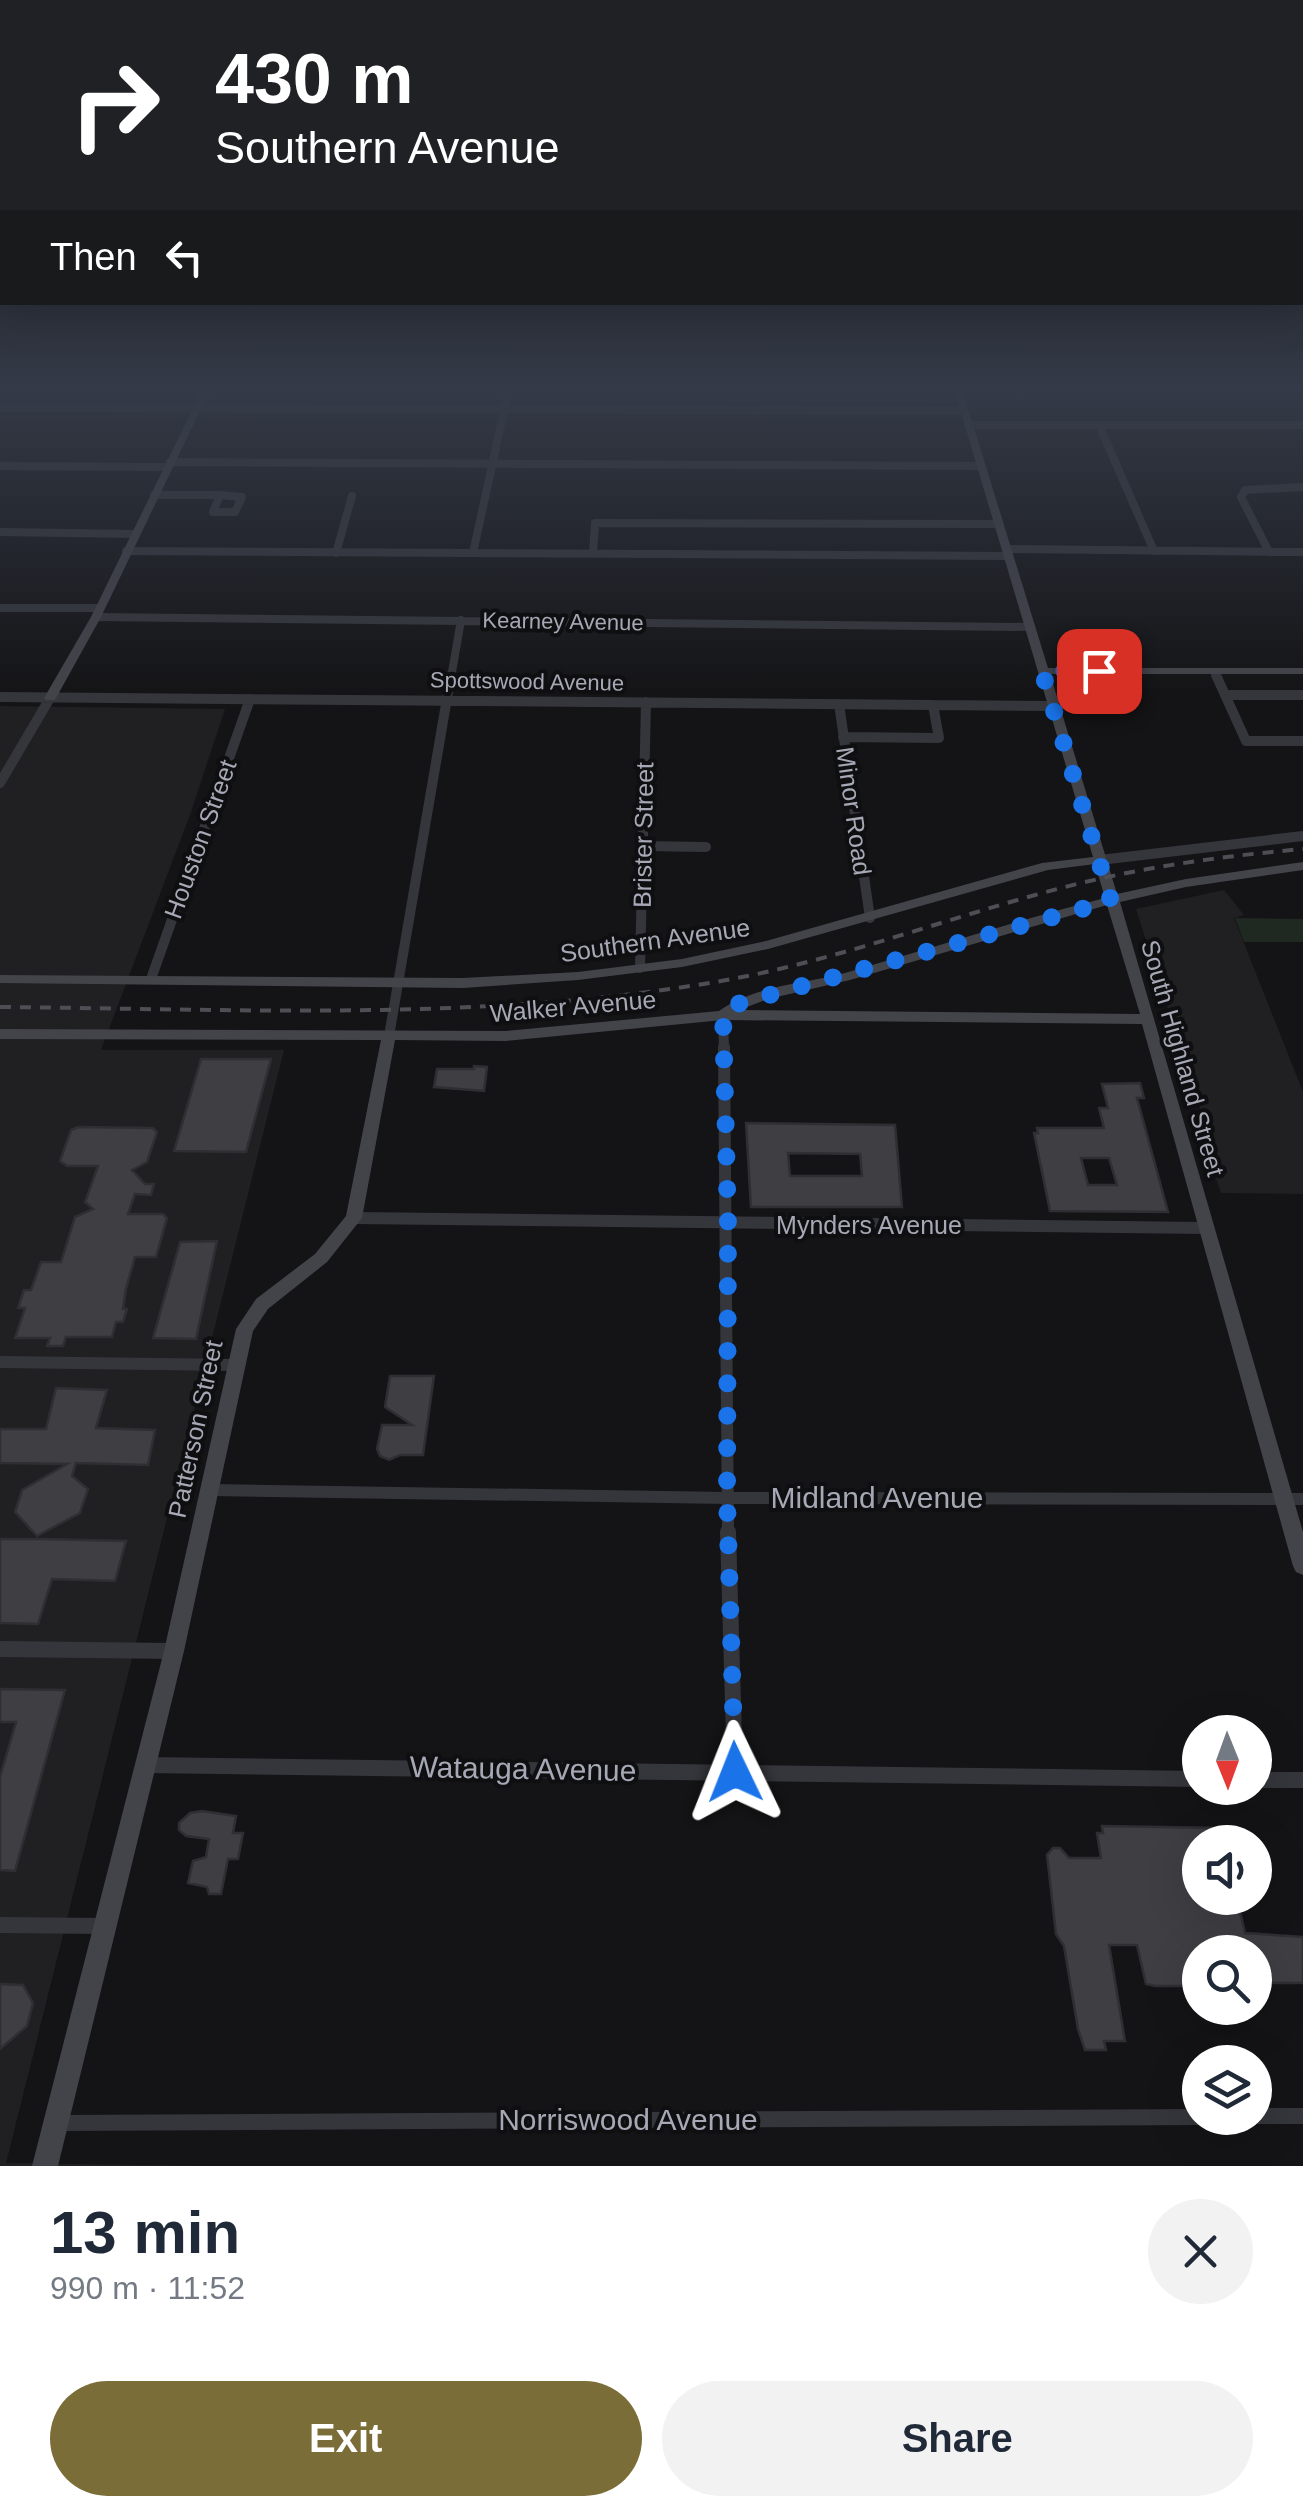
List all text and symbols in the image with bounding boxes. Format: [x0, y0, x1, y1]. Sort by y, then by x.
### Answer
icon: right [50, 40, 180, 170]
text: 430 m [215, 40, 413, 118]
text: Southern Avenue [215, 122, 559, 173]
icon: left [157, 230, 212, 285]
text: Then [50, 236, 137, 278]
street label: Kearney Avenue [482, 608, 644, 635]
pin [1057, 629, 1142, 714]
icon: arrive [1072, 644, 1127, 699]
street label: Spottswood Avenue [430, 667, 624, 696]
street label: Minor Road [831, 745, 877, 877]
street label: Houston Street [158, 756, 242, 922]
street label: Brister Street [628, 762, 658, 908]
street label: Southern Avenue [558, 913, 752, 967]
street label: South Highland Street [1136, 937, 1230, 1179]
street label: Walker Avenue [489, 985, 657, 1027]
street label: Mynders Avenue [776, 1211, 962, 1239]
street label: Patterson Street [163, 1338, 227, 1520]
street label: Midland Avenue [771, 1481, 983, 1514]
north arrow [1182, 1715, 1272, 1805]
map controls [1182, 1715, 1272, 2135]
position arrow [683, 1720, 787, 1824]
street label: Watauga Avenue [409, 1750, 637, 1787]
button: sound [1182, 1825, 1272, 1915]
button: search [1182, 1935, 1272, 2025]
button: layers [1182, 2045, 1272, 2135]
street label: Norriswood Avenue [498, 2103, 758, 2136]
text: 13 min [50, 2199, 240, 2266]
button: close [1148, 2199, 1253, 2304]
text: 990 m · 11:52 [50, 2270, 245, 2306]
button: Exit [50, 2381, 642, 2496]
button: Share [662, 2381, 1253, 2496]

